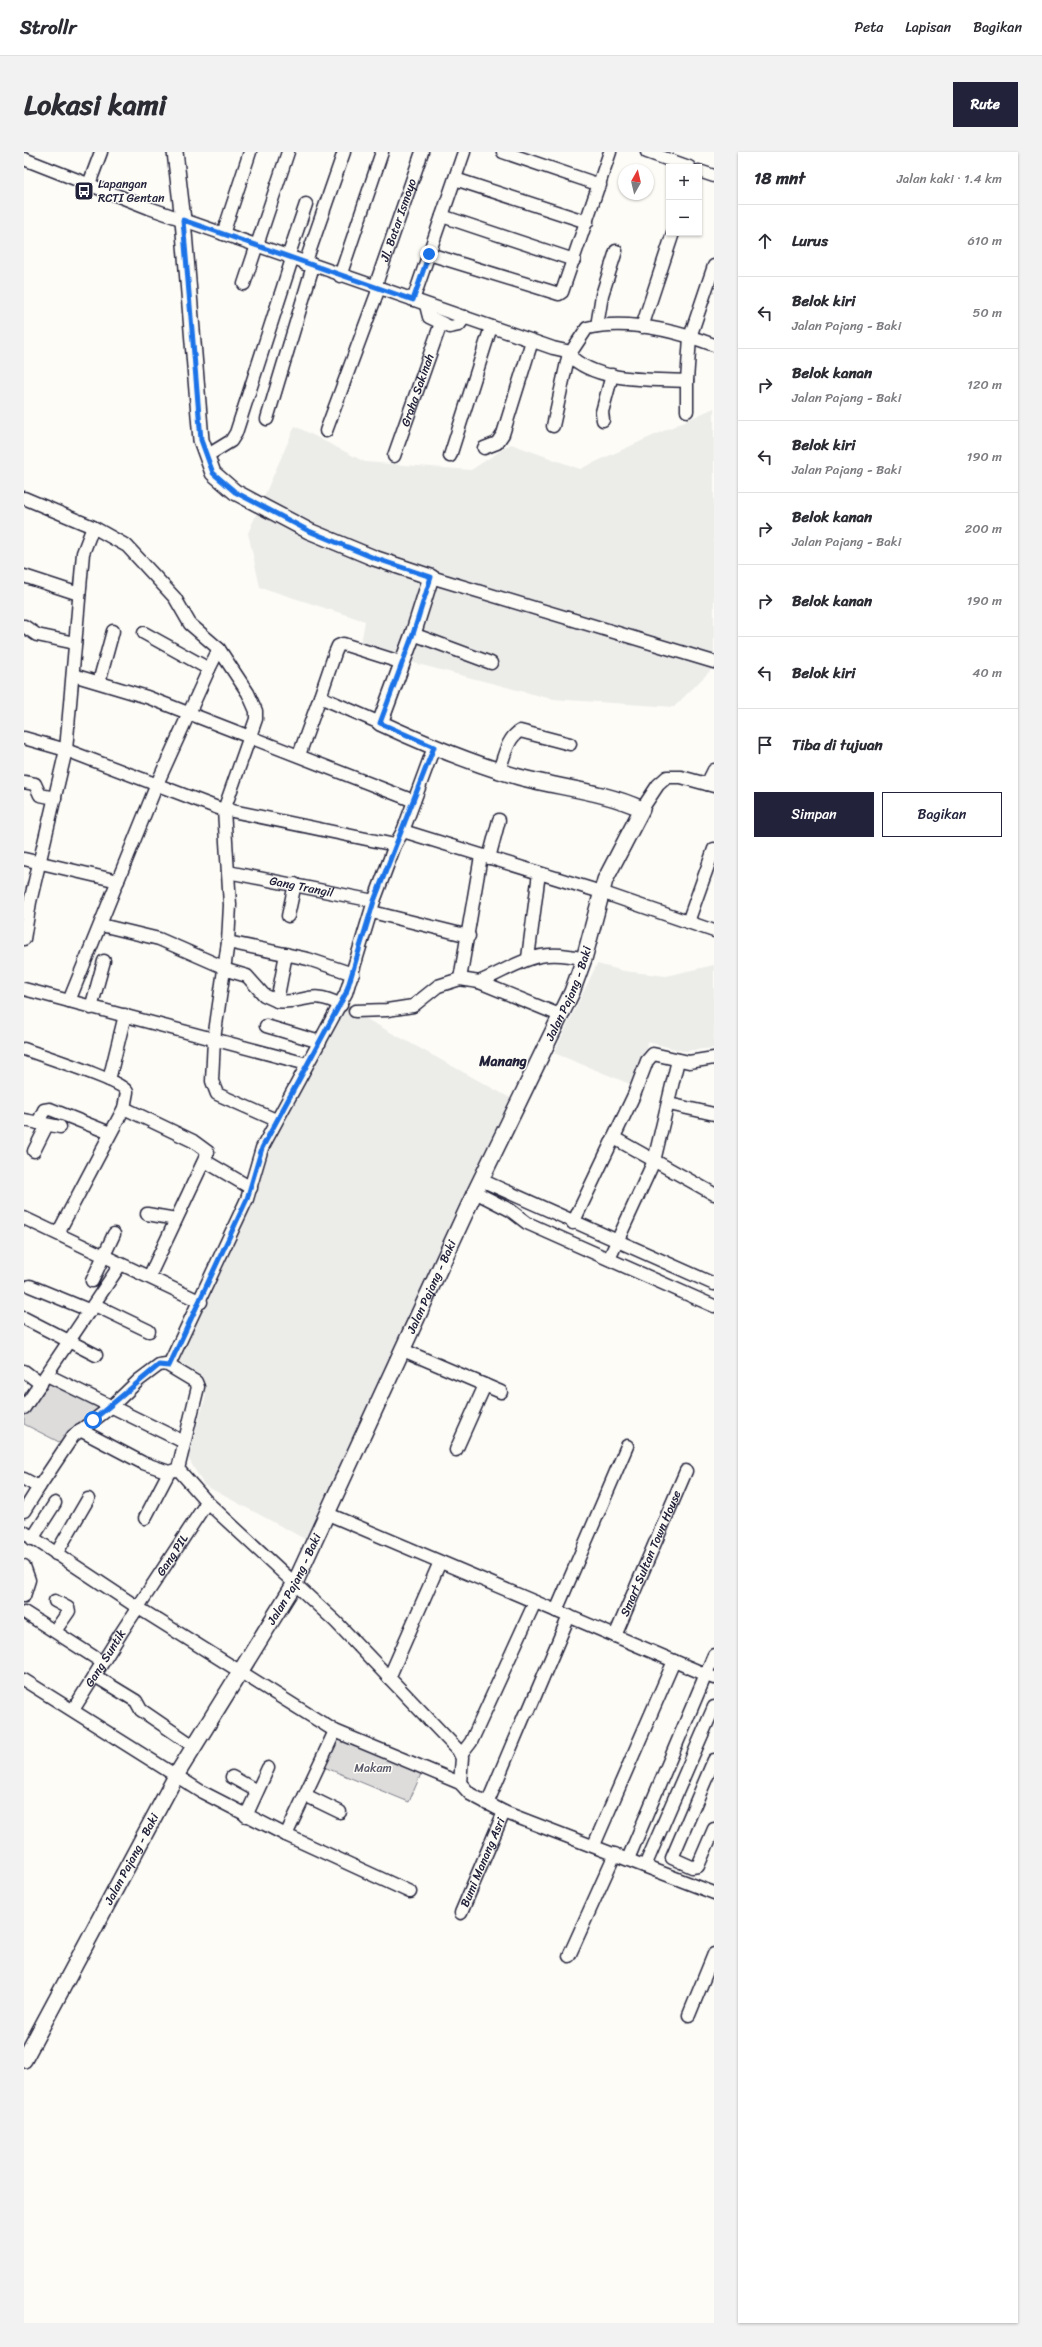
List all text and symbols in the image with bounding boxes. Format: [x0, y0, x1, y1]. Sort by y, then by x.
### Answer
text: Strollr [20, 11, 76, 44]
text: Peta [854, 15, 883, 40]
text: Lapisan [905, 15, 951, 40]
text: Bagikan [973, 15, 1022, 40]
text: Lokasi kami [24, 80, 166, 129]
button: Rute [953, 82, 1018, 127]
text: 18 mnt [754, 163, 805, 193]
north arrow [618, 164, 654, 200]
map controls [666, 164, 702, 236]
button: + [666, 164, 702, 200]
text: Jalan kaki · 1.4 km [897, 167, 1002, 190]
place label: Lapangan RCTI Gentan [98, 173, 165, 209]
street label: Jl. Batar Ismoyo [373, 175, 423, 265]
bus stop icon: Lapangan RCTI Gentan [73, 180, 95, 202]
button: − [666, 200, 702, 236]
text: Lurus [792, 228, 828, 254]
text: 610 m [967, 229, 1002, 252]
icon: ahead [754, 230, 776, 252]
route end [420, 245, 438, 263]
text: Belok kiri [792, 288, 855, 314]
text: 50 m [972, 301, 1002, 324]
icon: left [754, 302, 776, 324]
text: Jalan Pajang - Baki [792, 314, 901, 337]
street label: Graha Sakinah [394, 351, 440, 429]
text: Belok kanan [792, 360, 872, 386]
text: 120 m [967, 373, 1002, 396]
icon: right [754, 374, 776, 396]
text: Jalan Pajang - Baki [792, 386, 901, 409]
text: Belok kiri [792, 432, 855, 458]
text: 190 m [967, 445, 1002, 468]
icon: left [754, 446, 776, 468]
text: Jalan Pajang - Baki [792, 458, 901, 481]
text: Belok kanan [792, 504, 872, 530]
text: 200 m [965, 517, 1002, 540]
icon: right [754, 518, 776, 540]
text: Jalan Pajang - Baki [792, 530, 901, 553]
text: Belok kanan [792, 588, 872, 614]
text: 190 m [967, 589, 1002, 612]
icon: right [754, 590, 776, 612]
text: Belok kiri [792, 660, 855, 686]
text: 40 m [972, 661, 1002, 684]
icon: left [754, 662, 776, 684]
text: Tiba di tujuan [792, 732, 883, 758]
icon: arrive [754, 734, 776, 756]
button: Simpan [754, 792, 874, 837]
button: Bagikan [882, 792, 1002, 837]
street label: Gang Trangil [268, 869, 336, 904]
street label: Jalan Pajang - Baki [538, 943, 598, 1045]
district label: Manang [478, 1049, 527, 1074]
street label: Jalan Pajang - Baki [400, 1236, 463, 1338]
route start [84, 1411, 102, 1429]
street label: Smart Sultan Town House [614, 1487, 688, 1620]
street label: Gang PIL [150, 1529, 194, 1581]
street label: Jalan Pajang - Baki [260, 1529, 328, 1630]
street label: Gang Suntik [79, 1624, 132, 1691]
park label: Makam [354, 1757, 392, 1779]
street label: Jalan Pajang - Baki [98, 1809, 165, 1910]
street label: Bumi Manang Asri [454, 1813, 512, 1911]

